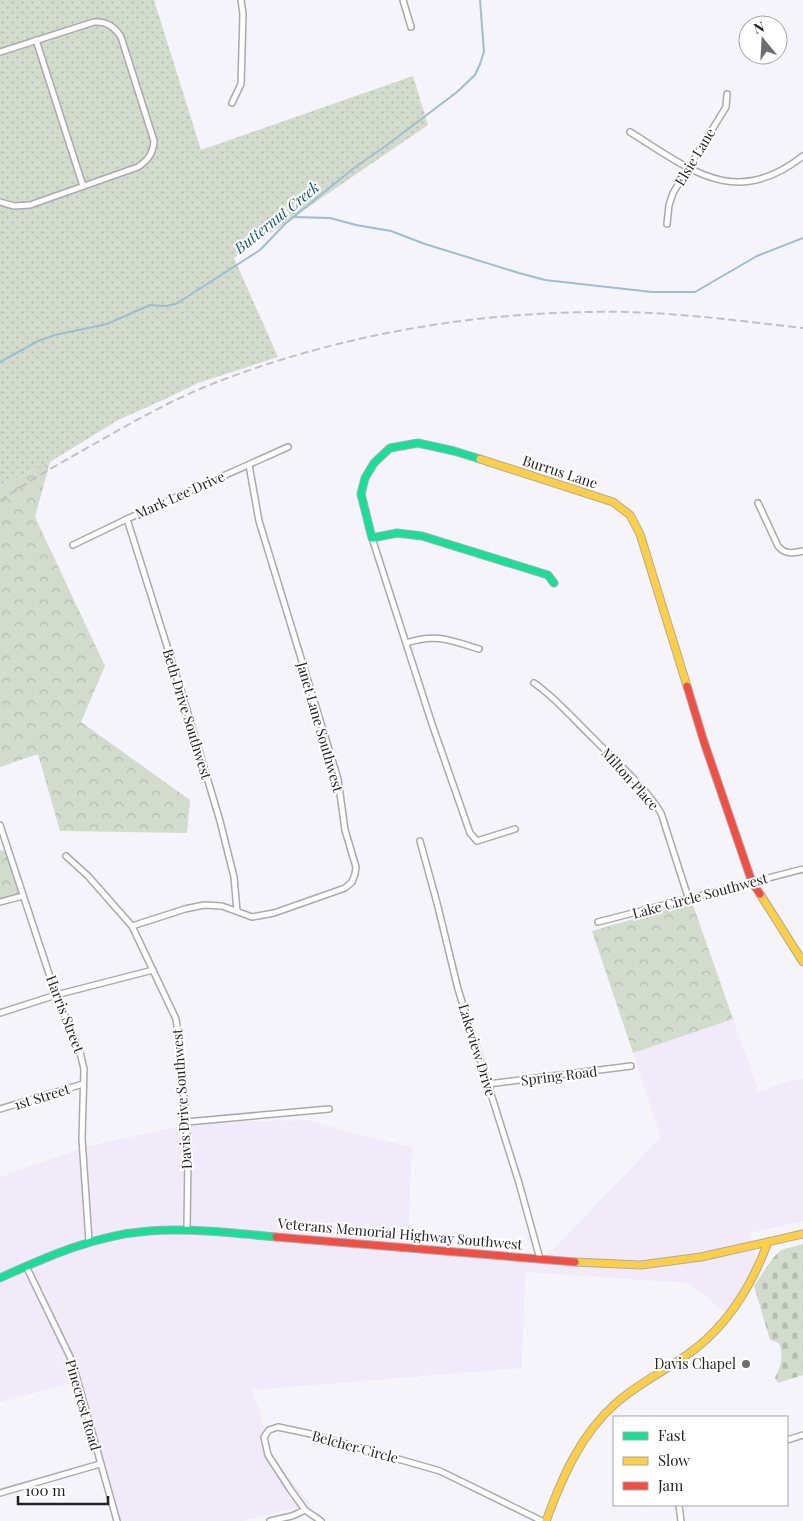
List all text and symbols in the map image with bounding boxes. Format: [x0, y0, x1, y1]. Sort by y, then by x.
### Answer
north arrow [738, 15, 788, 65]
text: N [751, 17, 767, 38]
street label: Elsie Lane [670, 124, 719, 189]
water label: Butternut Creek [229, 177, 323, 258]
street label: Burrus Lane [520, 450, 600, 493]
street label: Mark Lee Drive [132, 466, 228, 523]
street label: Beth Drive Southwest [159, 646, 217, 782]
street label: Janet Lane Southwest [293, 659, 348, 795]
street label: Milton Place [597, 743, 663, 814]
street label: Lake Circle Southwest [630, 868, 771, 923]
street label: Harris Street [42, 972, 89, 1056]
street label: Lakeview Drive [454, 1001, 501, 1098]
street label: Davis Drive Southwest [167, 1027, 196, 1170]
street label: Spring Road [520, 1061, 598, 1090]
street label: 1st Street [12, 1079, 73, 1114]
street label: Veterans Memorial Highway Southwest [276, 1213, 524, 1254]
place label: Davis Chapel [654, 1354, 736, 1373]
street label: Pinecrest Road [61, 1357, 106, 1453]
marker: Davis Chapel [740, 1358, 752, 1370]
legend [613, 1416, 788, 1506]
text: Fast [658, 1425, 687, 1445]
street label: Belcher Circle [310, 1426, 400, 1467]
text: Slow [658, 1450, 690, 1470]
scale bar [18, 1474, 108, 1506]
text: Jam [657, 1475, 684, 1495]
text: 100 m [25, 1480, 66, 1500]

